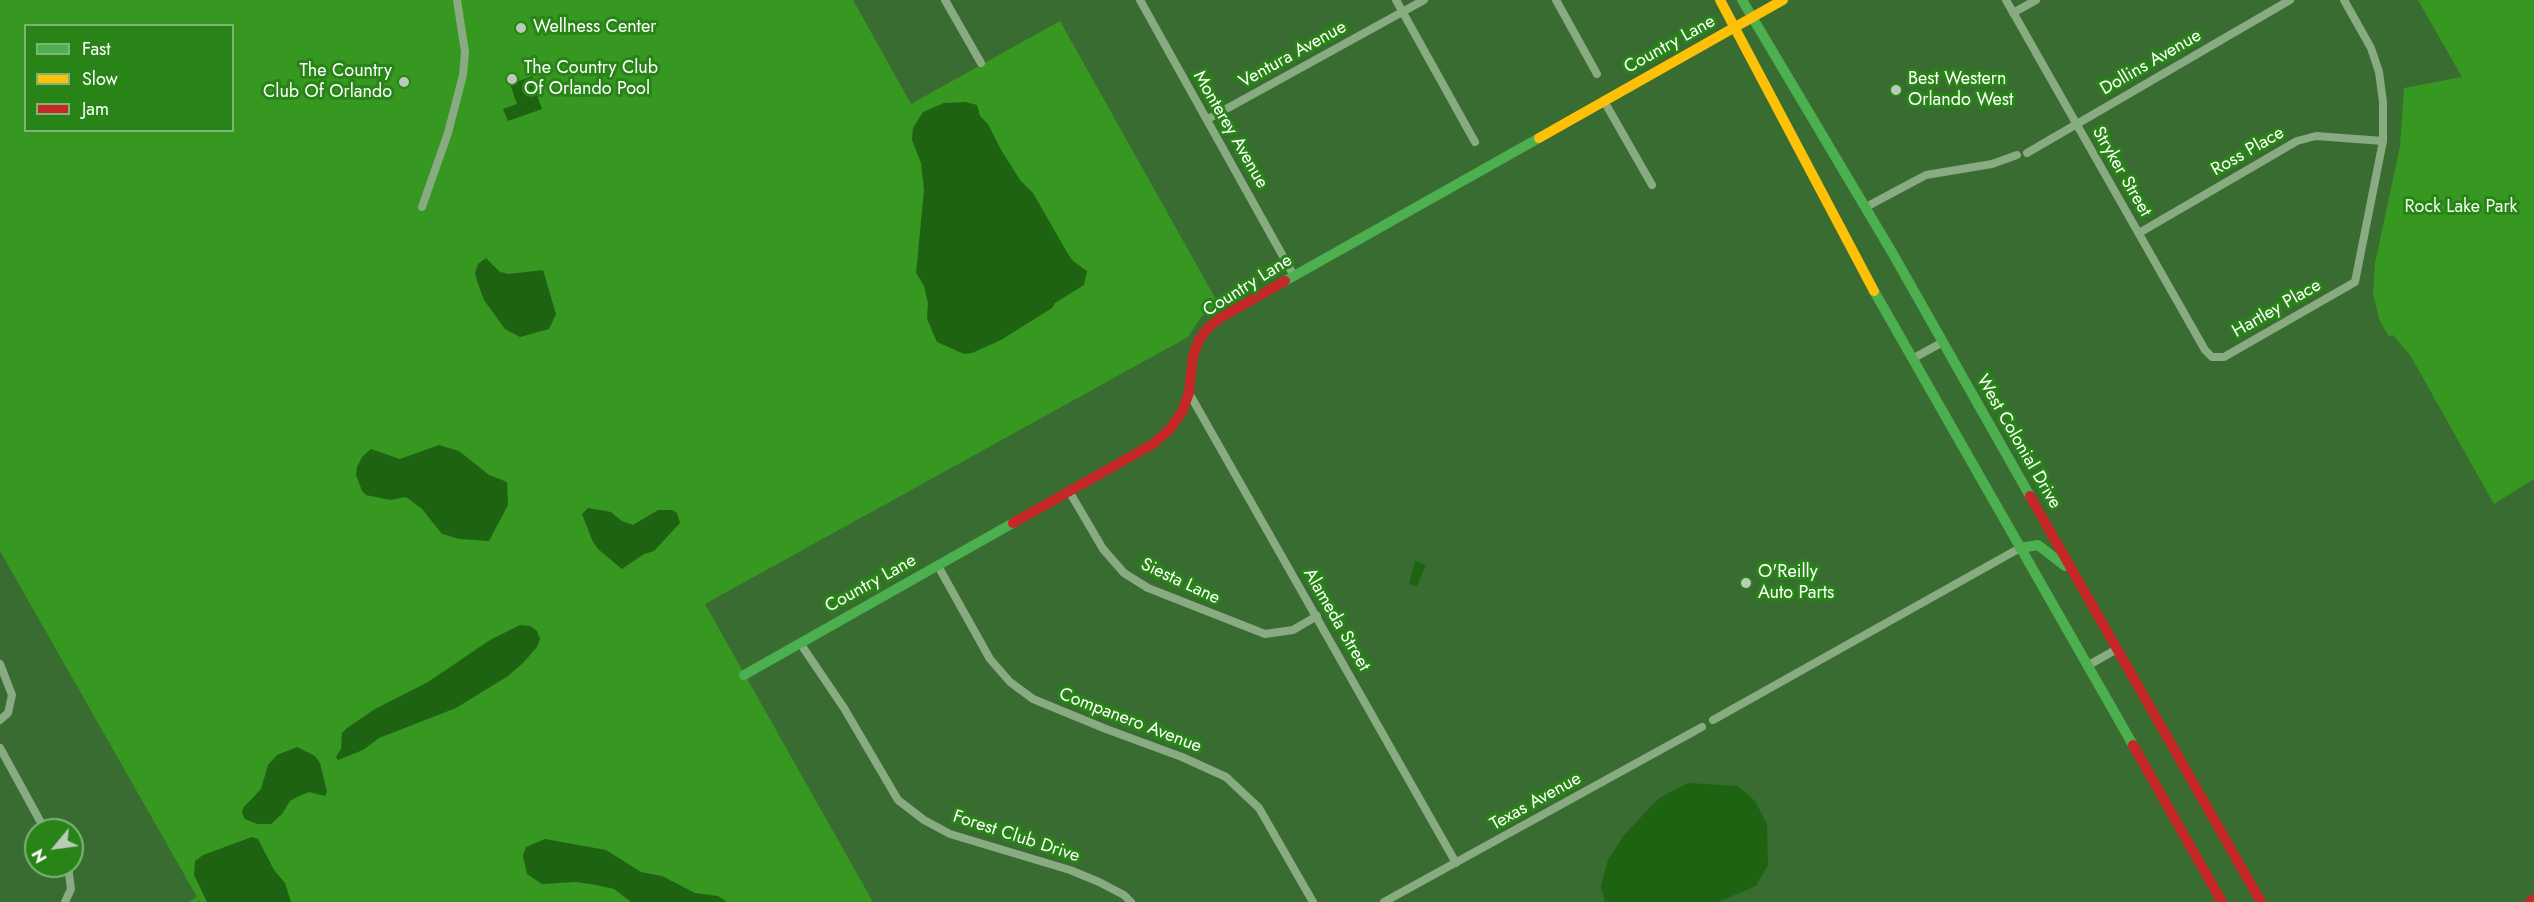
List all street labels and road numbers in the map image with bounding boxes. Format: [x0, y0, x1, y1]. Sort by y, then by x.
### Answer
street label: Country Lane [1621, 11, 1719, 79]
street label: Ventura Avenue [1236, 17, 1350, 93]
street label: Dollins Avenue [2097, 25, 2205, 101]
street label: Monterey Avenue [1188, 68, 1272, 192]
street label: Stryker Street [2087, 123, 2155, 221]
street label: Ross Place [2208, 123, 2288, 181]
street label: Country Lane [1199, 250, 1297, 322]
street label: Hartley Place [2229, 275, 2325, 343]
street label: West Colonial Drive [1971, 371, 2065, 513]
street label: Country Lane [822, 550, 920, 618]
street label: Siesta Lane [1137, 554, 1223, 610]
street label: Alameda Street [1298, 565, 1374, 675]
street label: Companero Avenue [1056, 684, 1204, 758]
street label: Texas Avenue [1487, 768, 1585, 836]
street label: Forest Club Drive [950, 806, 1082, 868]

